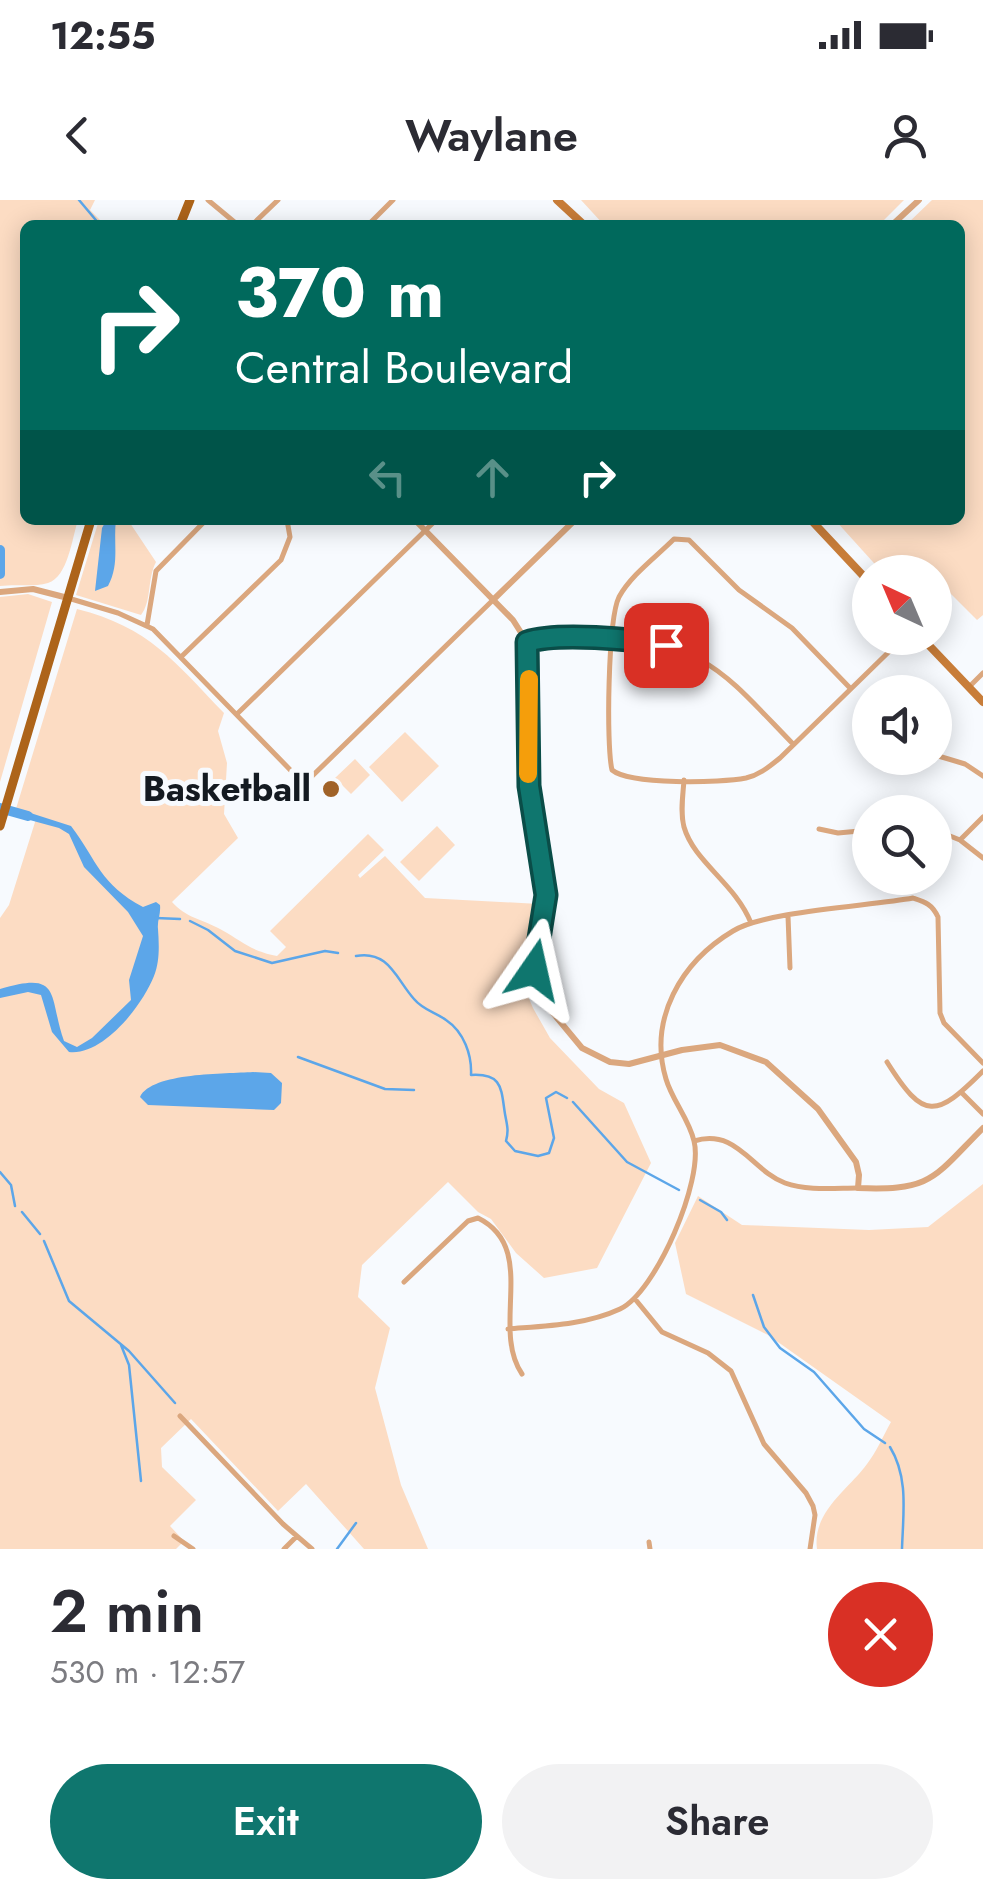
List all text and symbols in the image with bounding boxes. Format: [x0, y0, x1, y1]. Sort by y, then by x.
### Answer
text: 12:55 [50, 8, 156, 63]
text: Waylane [405, 103, 578, 168]
icon: back [50, 108, 105, 163]
icon: person [878, 108, 933, 163]
text: 370 m [235, 242, 444, 343]
icon: right [70, 260, 200, 390]
text: Central Boulevard [235, 335, 573, 400]
icon: left [360, 450, 415, 505]
icon: ahead [465, 450, 520, 505]
icon: right [570, 450, 625, 505]
north arrow [852, 555, 952, 655]
map controls [852, 555, 952, 895]
pin [624, 603, 709, 688]
icon: arrive [639, 618, 694, 673]
button: sound [852, 675, 952, 775]
place label: Basketball [143, 764, 311, 814]
marker: Basketball [320, 778, 342, 800]
button: search [852, 795, 952, 895]
position arrow [482, 918, 586, 1022]
text: 2 min [50, 1568, 204, 1655]
button: close [828, 1582, 933, 1687]
text: 530 m · 12:57 [50, 1649, 245, 1695]
button: Exit [50, 1764, 482, 1879]
button: Share [502, 1764, 933, 1879]

